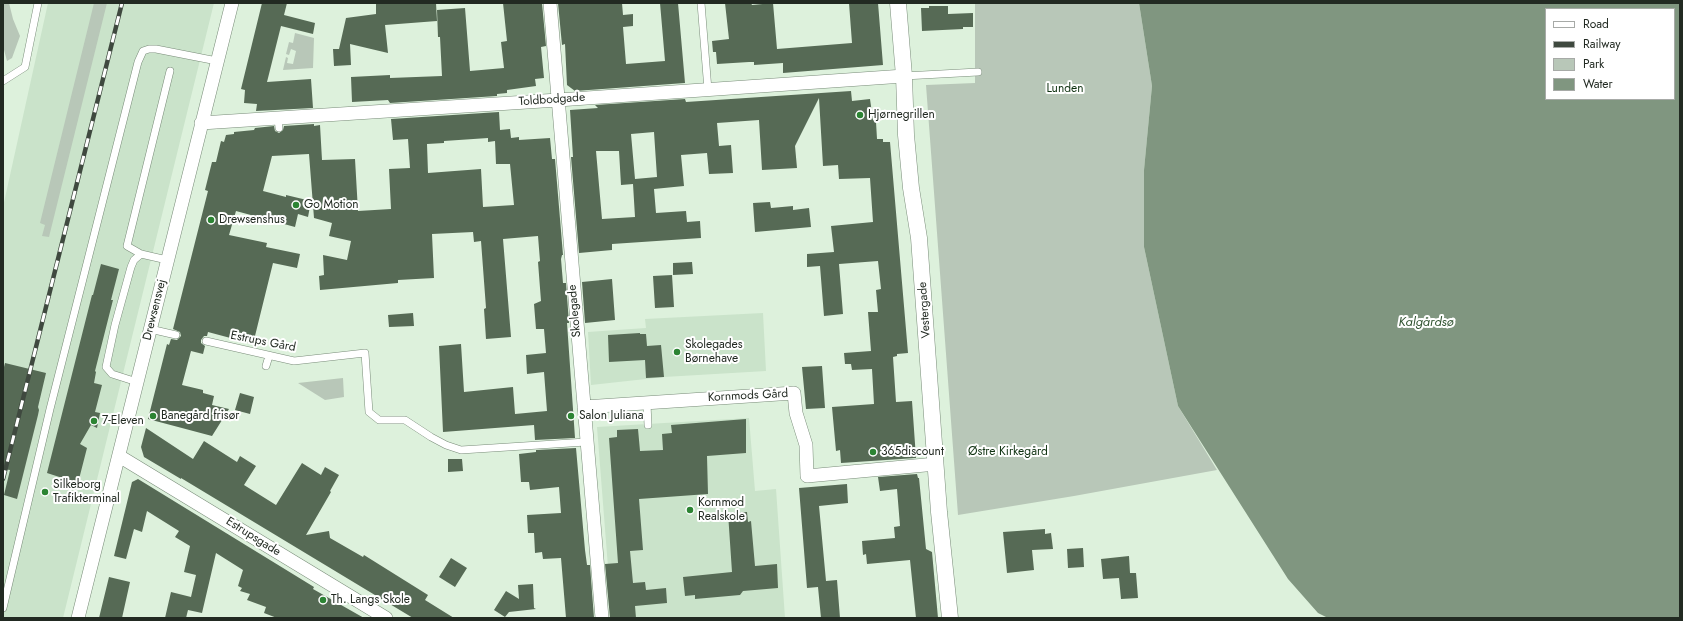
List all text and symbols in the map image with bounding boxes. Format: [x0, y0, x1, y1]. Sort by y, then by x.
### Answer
legend [1545, 8, 1675, 100]
text: Road [1583, 15, 1609, 33]
text: Railway [1583, 35, 1621, 53]
text: Park [1583, 55, 1604, 73]
text: Water [1583, 75, 1613, 93]
park label: Lunden [1046, 82, 1084, 96]
street label: Toldbodgade [518, 91, 586, 109]
place label: Hjørnegrillen [868, 108, 935, 122]
marker: Hjørnegrillen [855, 110, 865, 120]
place label: Go Motion [304, 198, 359, 212]
marker: Go Motion [291, 200, 301, 210]
place label: Drewsenshus [219, 213, 285, 227]
marker: Drewsenshus [206, 215, 216, 225]
street label: Drewsensvej [140, 278, 170, 342]
street label: Vestergade [916, 281, 934, 339]
street label: Skolegade [566, 284, 584, 338]
water label: Kalgårdsø [1398, 315, 1454, 331]
street label: Estrups Gård [229, 329, 297, 355]
place label: Skolegades Børnehave [685, 338, 743, 366]
marker: Skolegades Børnehave [672, 347, 682, 357]
street label: Kornmods Gård [707, 387, 789, 405]
place label: Banegård frisør [161, 409, 239, 423]
place label: Salon Juliana [579, 409, 643, 423]
marker: Banegård frisør [148, 411, 158, 421]
marker: Salon Juliana [566, 411, 576, 421]
place label: 7-Eleven [102, 414, 144, 428]
marker: 7-Eleven [89, 416, 99, 426]
place label: 365discount [881, 445, 944, 459]
park label: Østre Kirkegård [968, 445, 1048, 459]
marker: 365discount [868, 447, 878, 457]
place label: Silkeborg Trafikterminal [53, 478, 120, 506]
marker: Silkeborg Trafikterminal [40, 487, 50, 497]
place label: Kornmod Realskole [698, 496, 745, 524]
marker: Kornmod Realskole [685, 505, 695, 515]
street label: Estrupsgade [223, 514, 283, 560]
place label: Th. Langs Skole [331, 593, 410, 607]
marker: Th. Langs Skole [318, 595, 328, 605]

